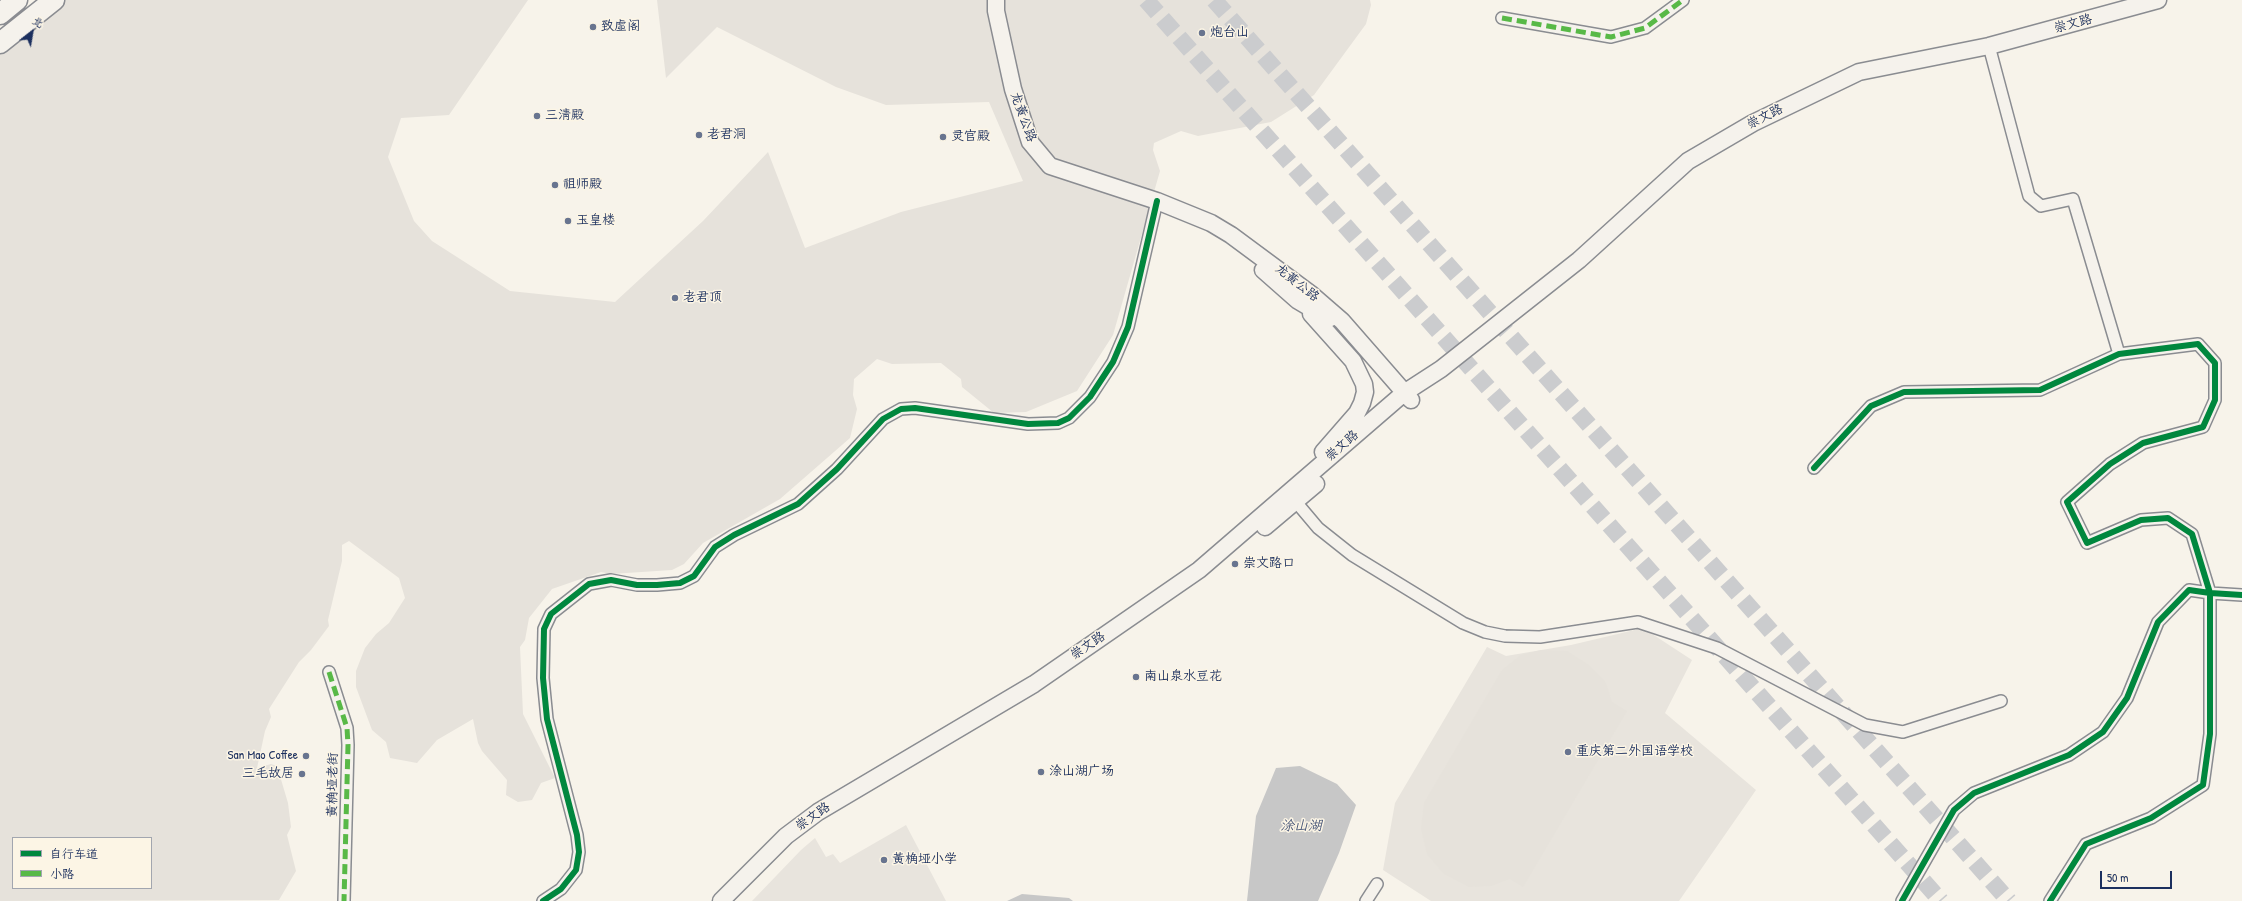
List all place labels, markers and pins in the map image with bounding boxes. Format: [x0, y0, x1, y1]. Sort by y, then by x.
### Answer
place label: 致虚阁 [601, 19, 640, 35]
marker: 致虚阁 [588, 22, 598, 32]
place label: 炮台山 [1210, 25, 1249, 41]
marker: 炮台山 [1197, 28, 1207, 38]
place label: 三清殿 [545, 108, 584, 124]
marker: 三清殿 [532, 111, 542, 121]
place label: 老君洞 [707, 127, 746, 143]
place label: 灵官殿 [951, 129, 990, 145]
marker: 老君洞 [694, 130, 704, 140]
marker: 灵官殿 [938, 132, 948, 142]
place label: 祖师殿 [563, 177, 602, 193]
marker: 祖师殿 [550, 180, 560, 190]
place label: 玉皇楼 [576, 213, 615, 229]
marker: 玉皇楼 [563, 216, 573, 226]
place label: 老君顶 [683, 290, 722, 306]
marker: 老君顶 [670, 293, 680, 303]
place label: 崇文路口 [1243, 556, 1295, 572]
marker: 崇文路口 [1230, 559, 1240, 569]
place label: 南山泉水豆花 [1144, 669, 1222, 685]
marker: 南山泉水豆花 [1131, 672, 1141, 682]
place label: 重庆第二外国语学校 [1576, 744, 1693, 760]
marker: 重庆第二外国语学校 [1563, 747, 1573, 757]
place label: San Mao Coffee [227, 748, 298, 764]
marker: San Mao Coffee [301, 751, 311, 761]
place label: 涂山湖广场 [1049, 764, 1114, 780]
place label: 三毛故居 [242, 766, 294, 782]
marker: 涂山湖广场 [1036, 767, 1046, 777]
marker: 三毛故居 [297, 769, 307, 779]
place label: 黄桷垭小学 [892, 852, 957, 868]
marker: 黄桷垭小学 [879, 855, 889, 865]

